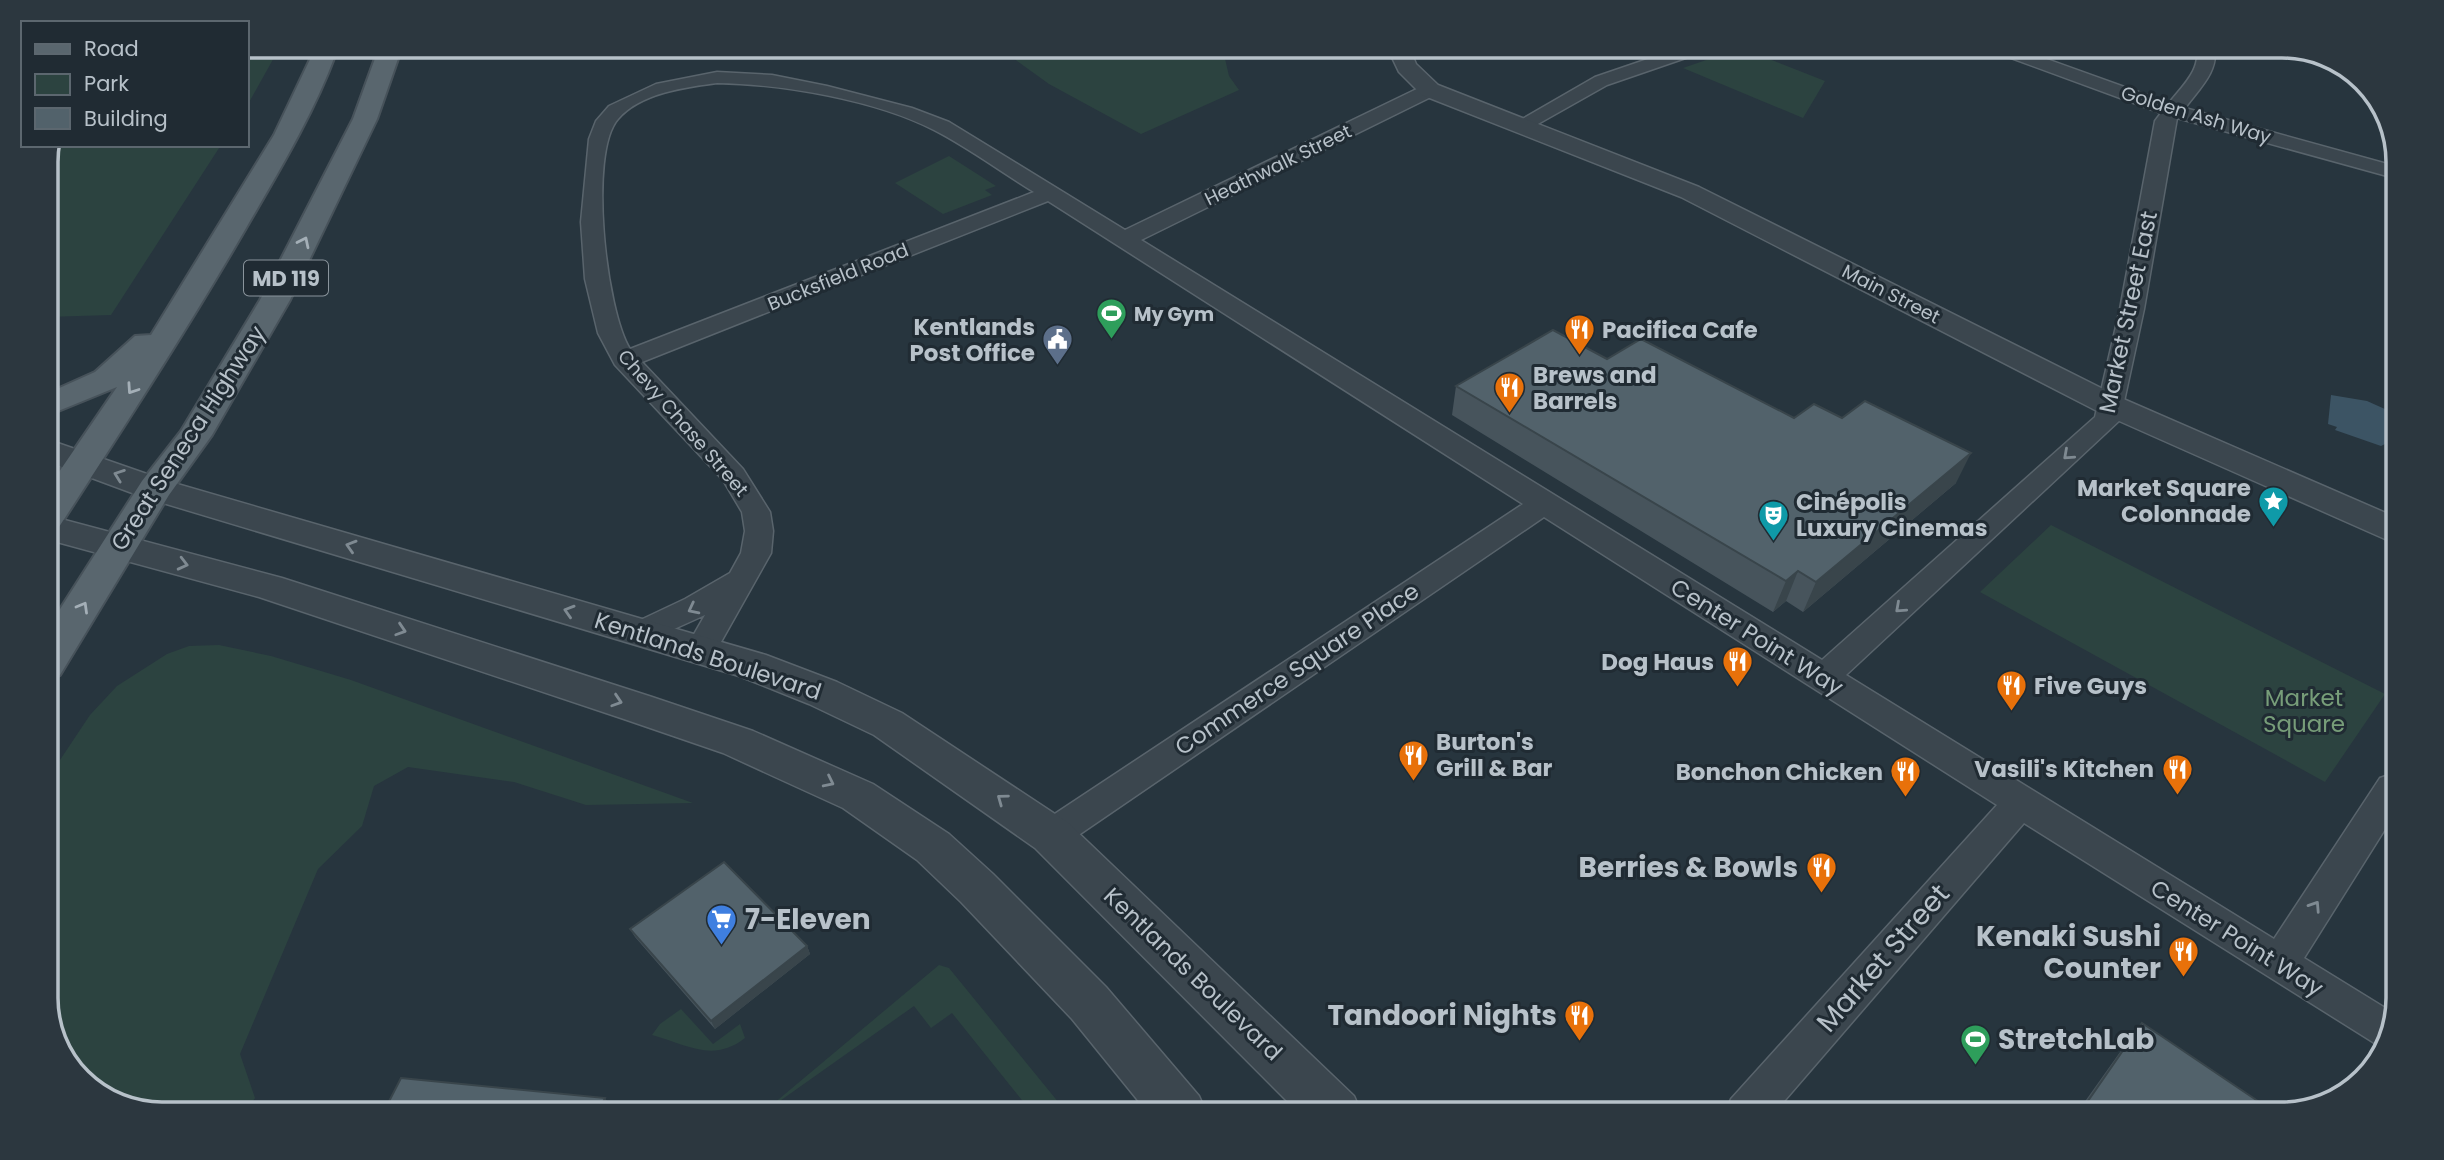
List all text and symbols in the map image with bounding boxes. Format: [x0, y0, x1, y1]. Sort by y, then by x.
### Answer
legend [21, 21, 248, 147]
text: Road [84, 34, 139, 63]
text: Park [84, 69, 129, 98]
street label: Golden Ash Way [2118, 79, 2275, 151]
text: Building [84, 104, 168, 133]
street label: Heathwalk Street [1200, 118, 1356, 212]
street label: Market Street East [2091, 208, 2165, 416]
street label: Bucksfield Road [764, 236, 912, 318]
one-way arrow [295, 237, 309, 249]
street label: Main Street [1837, 258, 1945, 330]
road number: MD 119 [244, 260, 328, 296]
sports icon: My Gym [1094, 297, 1128, 341]
place label: My Gym [1134, 301, 1214, 328]
place label: Kentlands Post Office [909, 311, 1035, 369]
restaurant icon: Pacifica Cafe [1562, 313, 1596, 357]
place label: Pacifica Cafe [1602, 314, 1758, 346]
street label: Great Seneca Highway [103, 319, 273, 557]
public building icon: Kentlands Post Office [1041, 323, 1075, 367]
street label: Chevy Chase Street [611, 344, 755, 503]
place label: Brews and Barrels [1533, 359, 1657, 417]
restaurant icon: Brews and Barrels [1493, 371, 1527, 415]
one-way arrow [128, 381, 141, 394]
one-way arrow [2063, 447, 2076, 459]
one-way arrow [114, 470, 126, 484]
place label: Market Square Colonnade [2077, 472, 2251, 530]
place icon: Market Square Colonnade [2257, 484, 2291, 528]
place label: Cinépolis Luxury Cinemas [1796, 486, 1988, 544]
theatre icon: Cinépolis Luxury Cinemas [1756, 498, 1790, 542]
one-way arrow [345, 539, 357, 554]
one-way arrow [177, 556, 189, 570]
street label: Center Point Way [1665, 571, 1849, 703]
street label: Commerce Square Place [1169, 575, 1425, 763]
one-way arrow [687, 600, 700, 614]
one-way arrow [1895, 600, 1908, 613]
one-way arrow [74, 601, 87, 614]
one-way arrow [563, 604, 575, 619]
street label: Kentlands Boulevard [590, 604, 826, 708]
one-way arrow [394, 622, 406, 637]
restaurant icon: Dog Haus [1720, 645, 1754, 689]
place label: Dog Haus [1601, 646, 1714, 678]
restaurant icon: Five Guys [1994, 669, 2028, 713]
place label: Five Guys [2034, 670, 2147, 702]
park label: Market Square [2263, 682, 2345, 740]
one-way arrow [610, 693, 623, 707]
place label: Burton's Grill & Bar [1436, 726, 1553, 784]
restaurant icon: Burton's Grill & Bar [1396, 738, 1430, 782]
restaurant icon: Vasili's Kitchen [2160, 752, 2194, 796]
place label: Vasili's Kitchen [1974, 753, 2154, 785]
restaurant icon: Bonchon Chicken [1889, 755, 1923, 799]
place label: Bonchon Chicken [1676, 756, 1883, 788]
one-way arrow [822, 774, 834, 788]
one-way arrow [997, 795, 1009, 807]
place label: Berries & Bowls [1579, 848, 1798, 887]
restaurant icon: Berries & Bowls [1804, 850, 1838, 894]
street label: Center Point Way [2145, 872, 2329, 1004]
street label: Market Street [1808, 875, 1958, 1041]
street label: Kentlands Boulevard [1097, 880, 1289, 1068]
place label: 7-Eleven [745, 900, 871, 939]
one-way arrow [2306, 900, 2319, 913]
supermarket icon: 7-Eleven [705, 902, 739, 946]
place label: Kenaki Sushi Counter [1976, 917, 2161, 988]
restaurant icon: Kenaki Sushi Counter [2167, 935, 2201, 979]
place label: Tandoori Nights [1328, 996, 1557, 1035]
restaurant icon: Tandoori Nights [1563, 998, 1597, 1042]
place label: StretchLab [1998, 1020, 2154, 1059]
sports icon: StretchLab [1958, 1022, 1992, 1066]

